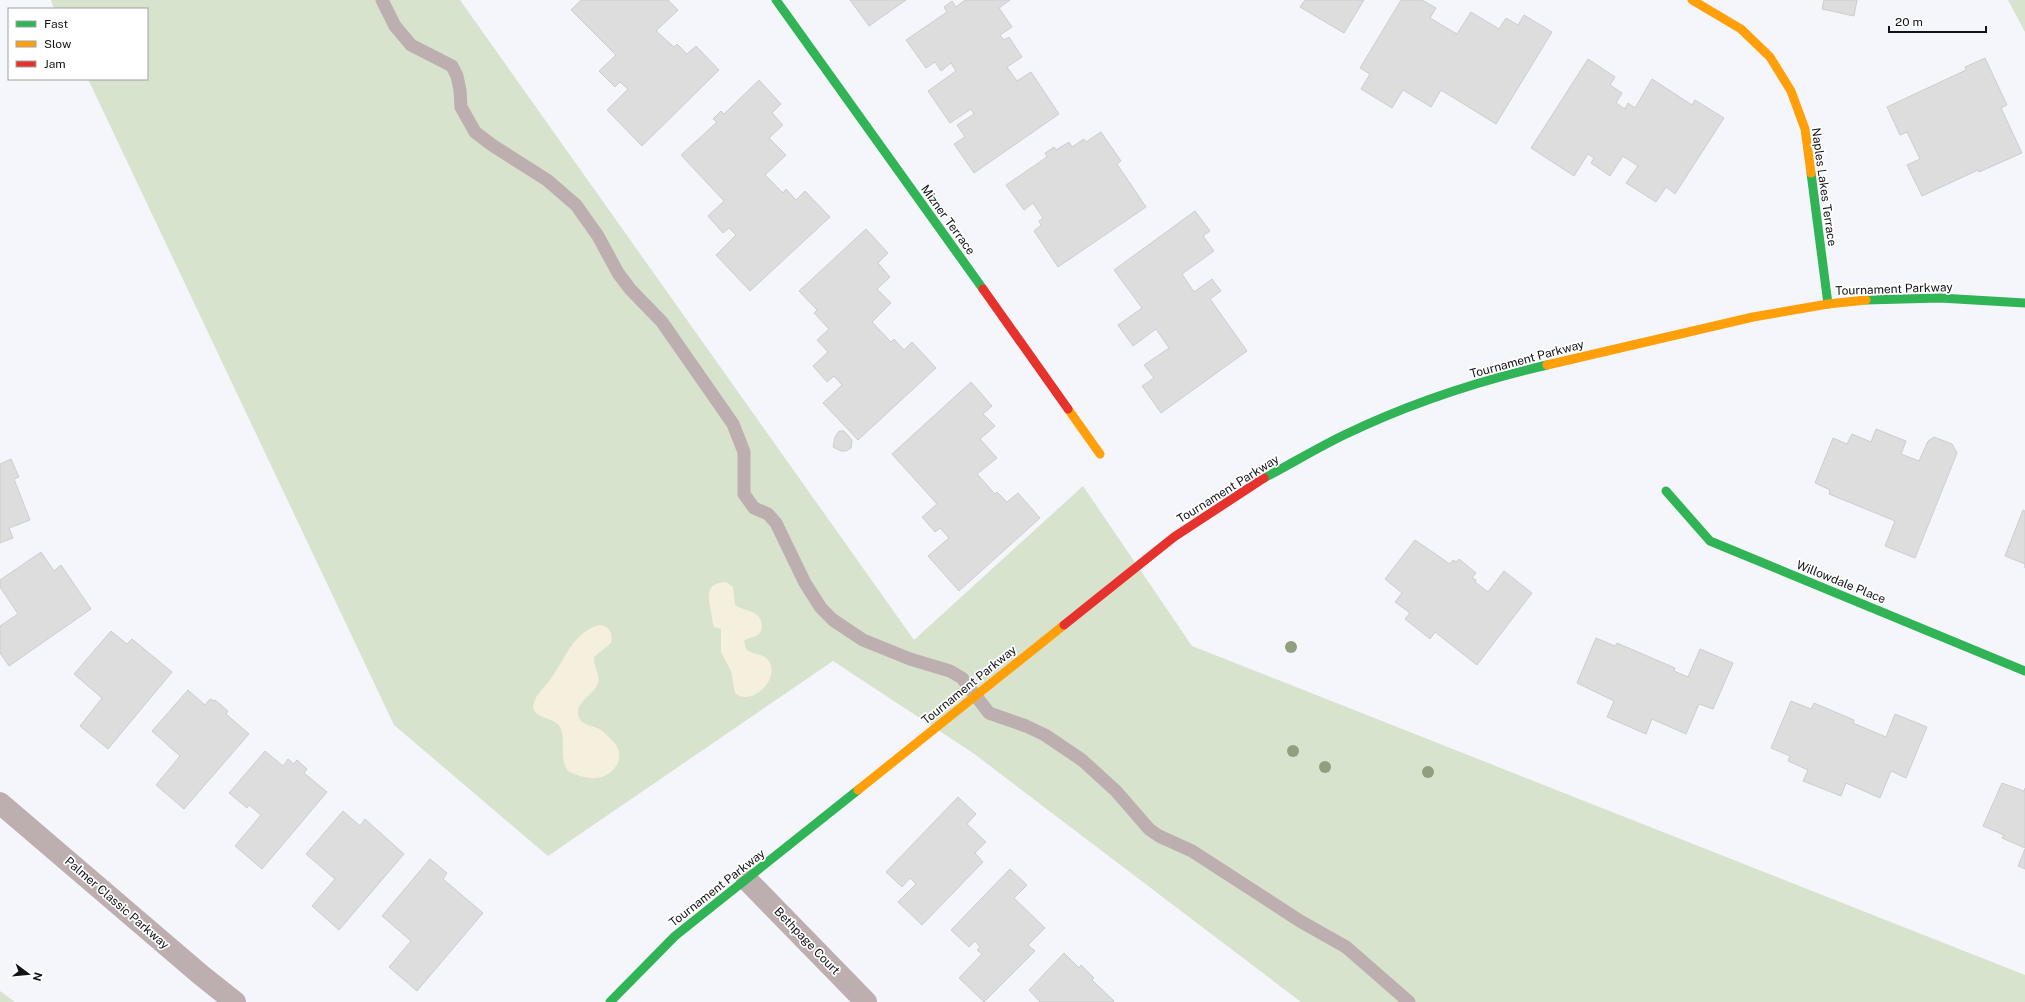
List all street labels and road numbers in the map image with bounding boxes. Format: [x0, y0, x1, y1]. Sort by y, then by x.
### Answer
street label: Naples Lakes Terrace [1809, 127, 1839, 247]
street label: Mizner Terrace [918, 182, 978, 258]
street label: Tournament Parkway [1835, 280, 1954, 298]
street label: Tournament Parkway [1468, 337, 1586, 381]
street label: Tournament Parkway [1174, 452, 1282, 526]
street label: Willowdale Place [1794, 558, 1888, 606]
street label: Tournament Parkway [919, 642, 1020, 727]
street label: Tournament Parkway [666, 846, 768, 930]
street label: Palmer Classic Parkway [62, 854, 172, 952]
street label: Bethpage Court [771, 904, 843, 978]

